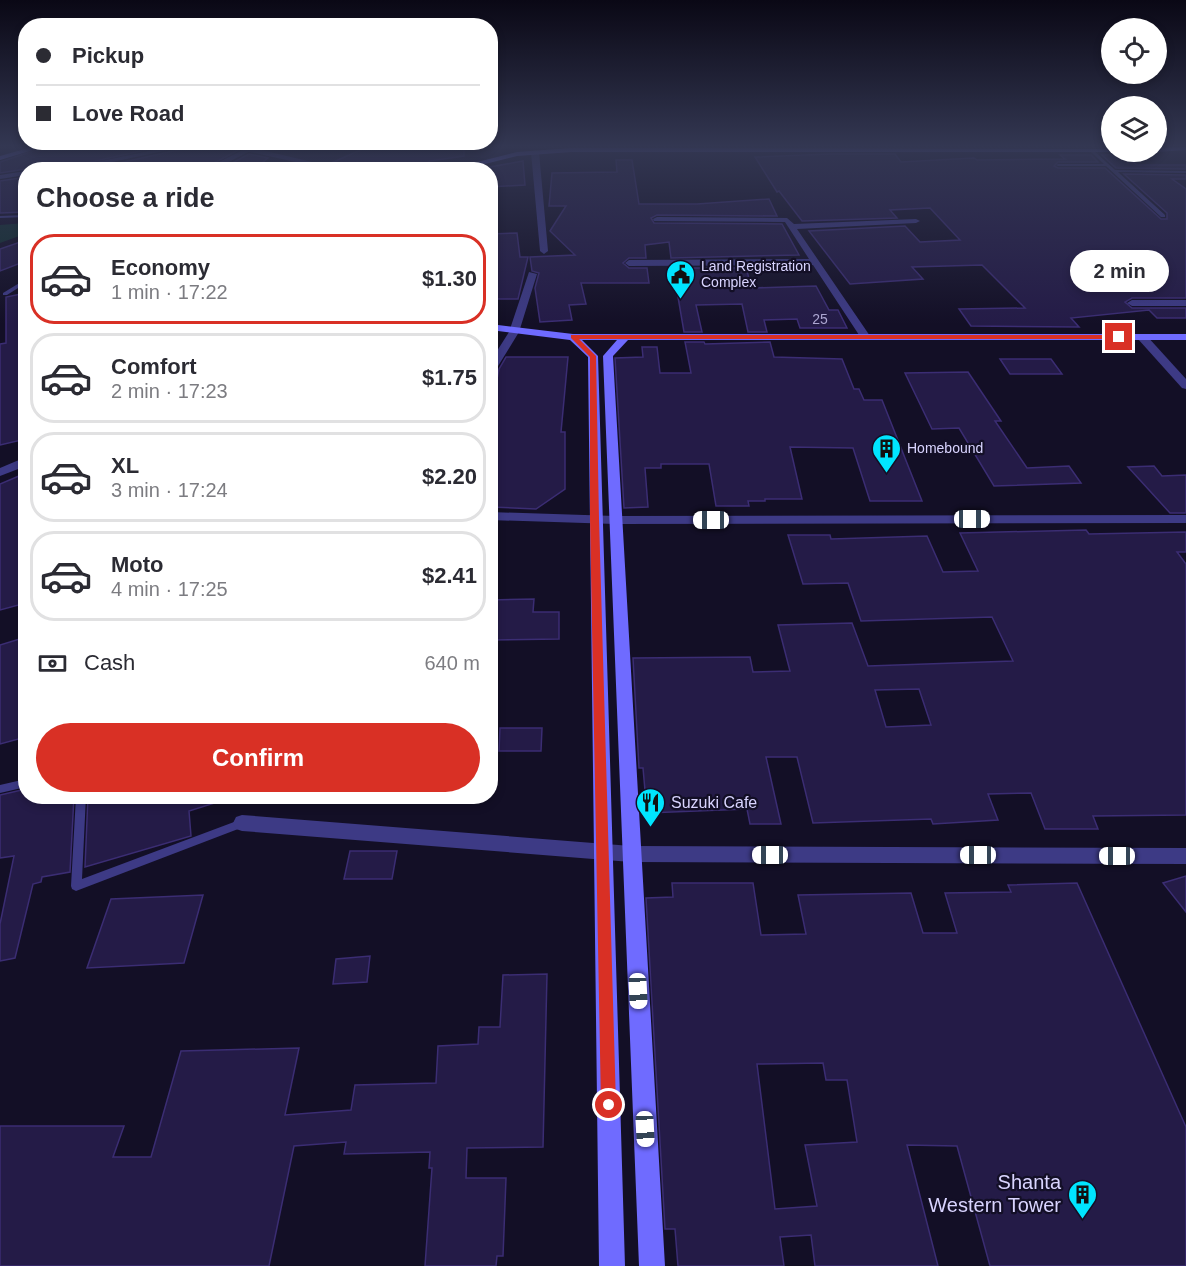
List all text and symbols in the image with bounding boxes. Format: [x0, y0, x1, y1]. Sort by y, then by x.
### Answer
map controls [1101, 18, 1167, 162]
button: locate [1101, 18, 1167, 84]
text: Pickup [72, 43, 144, 68]
button: layers [1101, 96, 1167, 162]
text: Love Road [72, 101, 184, 126]
text: Choose a ride [36, 183, 215, 213]
callout: 2 min [1070, 250, 1168, 292]
icon: car [39, 252, 93, 306]
text: Economy [111, 255, 210, 280]
public building icon: Land Registration Complex [664, 258, 696, 300]
place label: Land Registration Complex [701, 258, 811, 290]
text: 2 min [1093, 260, 1146, 282]
text: $1.30 [422, 266, 477, 291]
text: 1 min · 17:22 [111, 281, 228, 303]
house number: 25 [812, 311, 828, 327]
route end [1105, 323, 1132, 350]
icon: car [39, 351, 93, 405]
text: Comfort [111, 354, 197, 379]
text: $1.75 [422, 365, 477, 390]
text: 2 min · 17:23 [111, 380, 228, 402]
building icon: Homebound [870, 432, 902, 474]
place label: Homebound [907, 440, 983, 456]
icon: car [39, 450, 93, 504]
text: XL [111, 453, 139, 478]
text: $2.20 [422, 464, 477, 489]
text: 3 min · 17:24 [111, 479, 228, 501]
car [954, 510, 990, 528]
car [693, 511, 729, 529]
icon: car [39, 549, 93, 603]
text: Moto [111, 552, 164, 577]
text: $2.41 [422, 563, 477, 588]
text: 4 min · 17:25 [111, 578, 228, 600]
icon: cash [36, 647, 69, 680]
text: Cash [84, 650, 135, 675]
text: 640 m [424, 652, 480, 674]
button: Confirm [36, 723, 480, 792]
restaurant icon: Suzuki Cafe [634, 786, 666, 828]
place label: Suzuki Cafe [671, 794, 757, 811]
car [752, 846, 788, 864]
car [960, 846, 996, 864]
car [1099, 847, 1135, 865]
car [628, 973, 648, 1009]
route start [595, 1091, 622, 1118]
car [635, 1111, 655, 1147]
place label: Shanta Western Tower [928, 1171, 1062, 1216]
building icon: Shanta Western Tower [1066, 1178, 1098, 1220]

